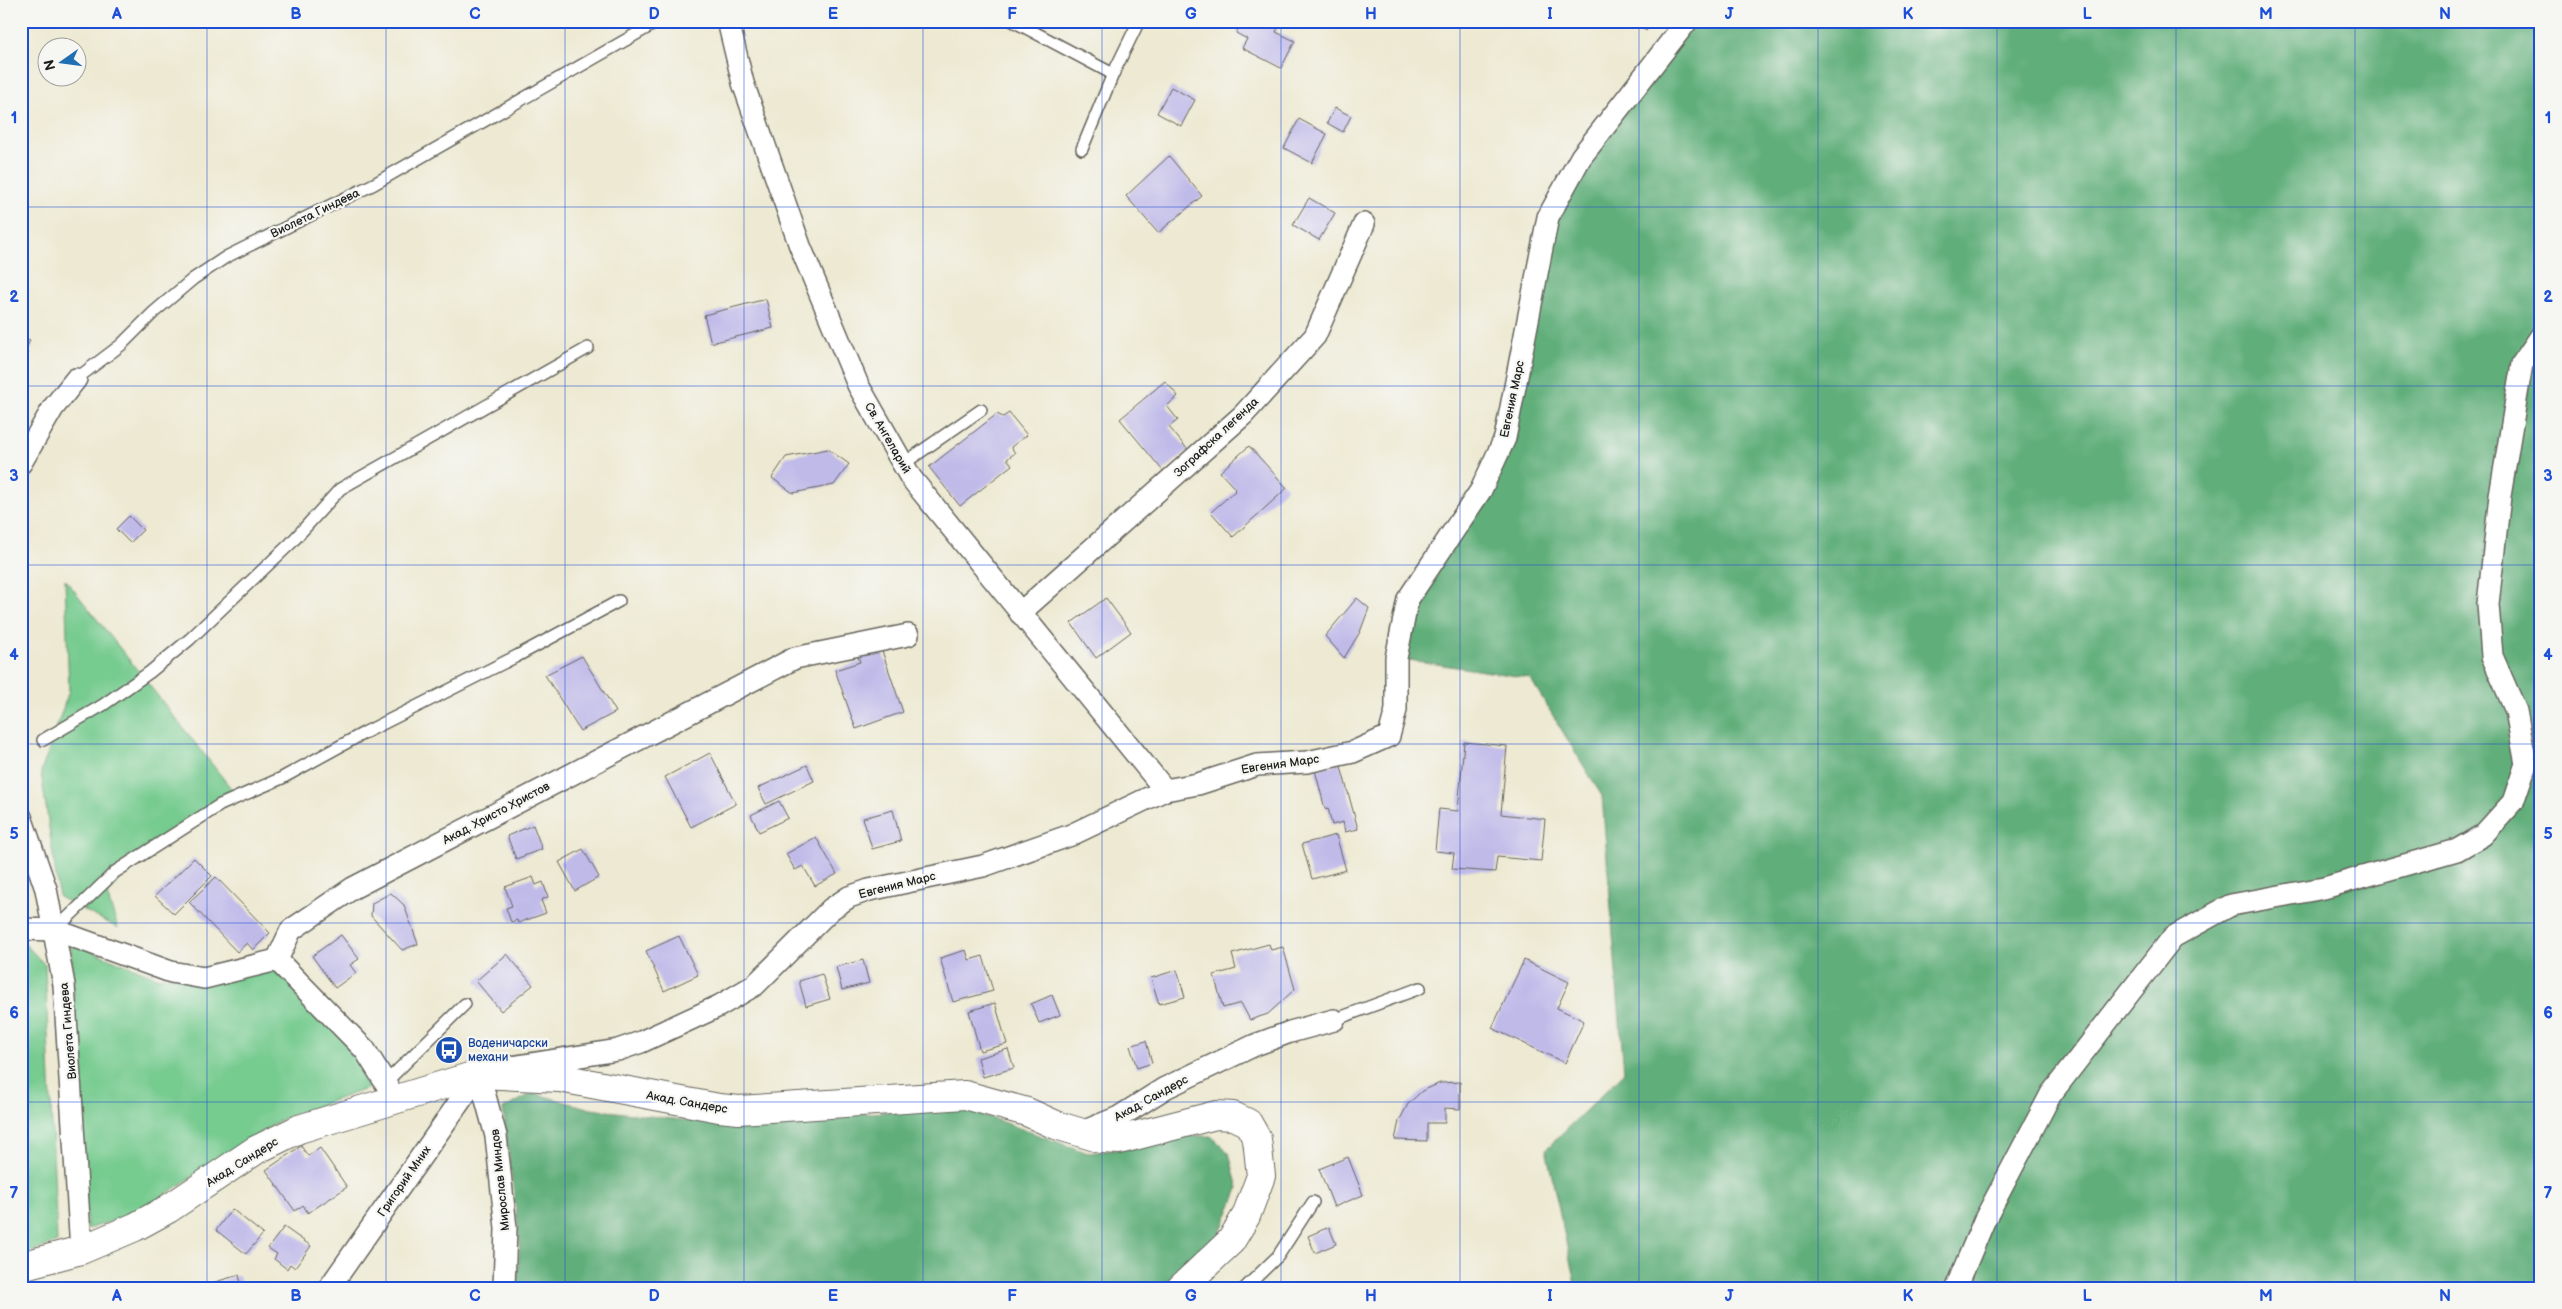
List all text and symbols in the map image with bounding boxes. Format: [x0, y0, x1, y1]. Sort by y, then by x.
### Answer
text: A [111, 5, 122, 24]
text: B [290, 5, 302, 24]
text: C [469, 5, 481, 24]
text: D [648, 5, 660, 24]
text: E [828, 5, 838, 24]
text: F [1007, 5, 1017, 24]
text: G [1185, 5, 1197, 24]
text: H [1365, 5, 1377, 24]
text: I [1547, 5, 1553, 24]
text: J [1725, 5, 1734, 24]
text: K [1903, 5, 1914, 24]
text: L [2082, 5, 2092, 24]
text: M [2259, 5, 2273, 24]
text: N [2439, 5, 2451, 24]
north arrow [38, 38, 88, 88]
text: N [40, 58, 59, 72]
text: 1 [11, 109, 17, 128]
text: 1 [2545, 109, 2551, 128]
street label: Виолета Гиндева [268, 185, 362, 241]
text: 2 [9, 288, 19, 307]
text: 2 [2543, 288, 2553, 307]
street label: Евгения Марс [1497, 359, 1528, 439]
street label: Зографска легенда [1171, 394, 1262, 480]
street label: Св. Ангеларий [861, 400, 914, 477]
text: 3 [9, 467, 19, 486]
text: 3 [2543, 467, 2553, 486]
text: 4 [9, 646, 19, 665]
text: 4 [2543, 646, 2553, 665]
street label: Евгения Марс [1240, 752, 1320, 777]
street label: Акад. Христо Христов [439, 778, 553, 849]
text: 5 [9, 825, 19, 844]
text: 5 [2543, 825, 2553, 844]
street label: Евгения Марс [857, 869, 937, 902]
street label: Виолета Гиндева [57, 982, 80, 1080]
text: 6 [9, 1004, 19, 1023]
text: 6 [2543, 1004, 2553, 1023]
bus stop icon: Воденичарски механи [434, 1035, 464, 1065]
place label: Воденичарски механи [468, 1036, 548, 1065]
street label: Акад. Сандерс [1111, 1072, 1191, 1125]
street label: Акад. Сандерс [644, 1088, 729, 1117]
street label: Мирослав Миндов [488, 1128, 513, 1232]
street label: Акад. Сандерс [203, 1134, 281, 1191]
street label: Григорий Мних [374, 1142, 435, 1220]
text: 7 [10, 1184, 19, 1203]
text: 7 [2544, 1184, 2553, 1203]
text: A [111, 1287, 122, 1306]
text: B [290, 1287, 302, 1306]
text: C [469, 1287, 481, 1306]
text: D [648, 1287, 660, 1306]
text: E [828, 1287, 838, 1306]
text: F [1007, 1287, 1017, 1306]
text: G [1185, 1287, 1197, 1306]
text: H [1365, 1287, 1377, 1306]
text: I [1547, 1287, 1553, 1306]
text: J [1725, 1287, 1734, 1306]
text: K [1903, 1287, 1914, 1306]
text: L [2082, 1287, 2092, 1306]
text: M [2259, 1287, 2273, 1306]
text: N [2439, 1287, 2451, 1306]

